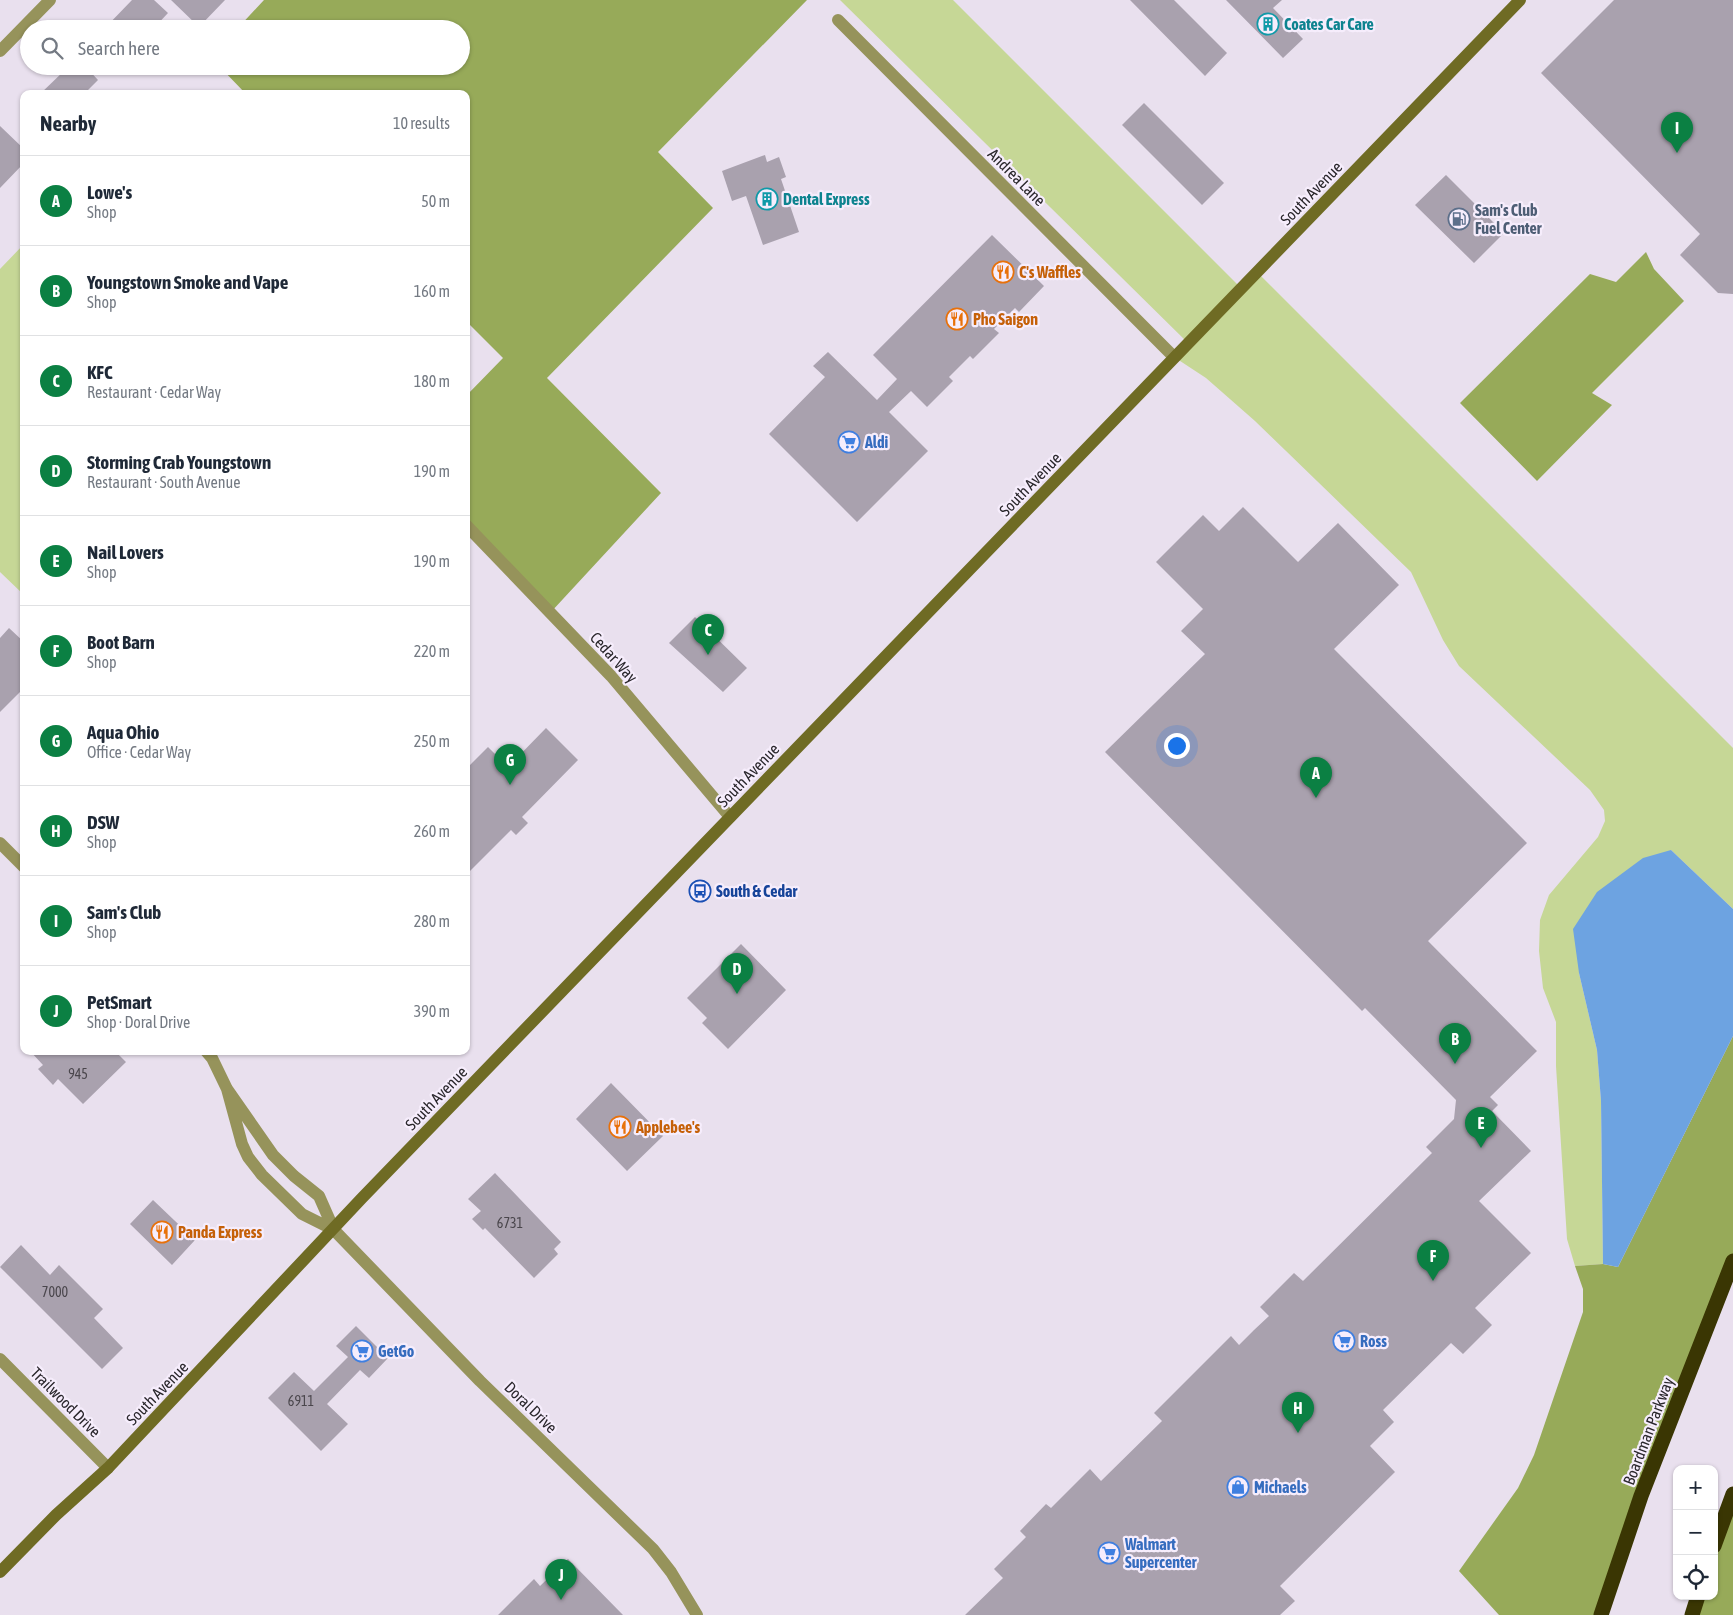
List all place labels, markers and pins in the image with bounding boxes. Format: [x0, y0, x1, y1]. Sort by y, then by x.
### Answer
building icon: Coates Car Care [1256, 12, 1280, 36]
place label: Coates Car Care [1284, 15, 1374, 33]
pin: I [1661, 112, 1693, 153]
building icon: Dental Express [755, 187, 779, 211]
place label: Dental Express [783, 190, 870, 208]
place label: Sam's Club Fuel Center [1475, 201, 1542, 237]
fuel station icon: Sam's Club Fuel Center [1447, 207, 1471, 231]
restaurant icon: C's Waffles [991, 260, 1015, 284]
place label: C's Waffles [1019, 263, 1081, 281]
restaurant icon: Pho Saigon [945, 307, 969, 331]
place label: Pho Saigon [973, 310, 1038, 328]
supermarket icon: Aldi [837, 430, 861, 454]
place label: Aldi [864, 433, 889, 451]
pin: C [692, 614, 724, 655]
pin: G [494, 744, 526, 785]
pin: A [1300, 757, 1332, 798]
bus stop icon: South & Cedar [688, 879, 712, 903]
place label: South & Cedar [716, 882, 797, 900]
pin: D [721, 953, 753, 994]
pin: B [1439, 1023, 1471, 1064]
pin: E [1465, 1107, 1497, 1148]
restaurant icon: Applebee's [608, 1115, 632, 1139]
place label: Applebee's [635, 1118, 701, 1136]
restaurant icon: Panda Express [150, 1220, 174, 1244]
place label: Panda Express [178, 1223, 262, 1241]
pin: F [1417, 1240, 1449, 1281]
supermarket icon: Ross [1332, 1329, 1356, 1353]
place label: Ross [1360, 1332, 1387, 1350]
supermarket icon: GetGo [350, 1339, 374, 1363]
place label: GetGo [378, 1342, 415, 1360]
pin: H [1282, 1392, 1314, 1433]
shop icon: Michaels [1226, 1475, 1250, 1499]
place label: Michaels [1254, 1478, 1307, 1496]
place label: Walmart Supercenter [1124, 1535, 1197, 1571]
supermarket icon: Walmart Supercenter [1097, 1541, 1121, 1565]
pin: J [545, 1559, 577, 1600]

